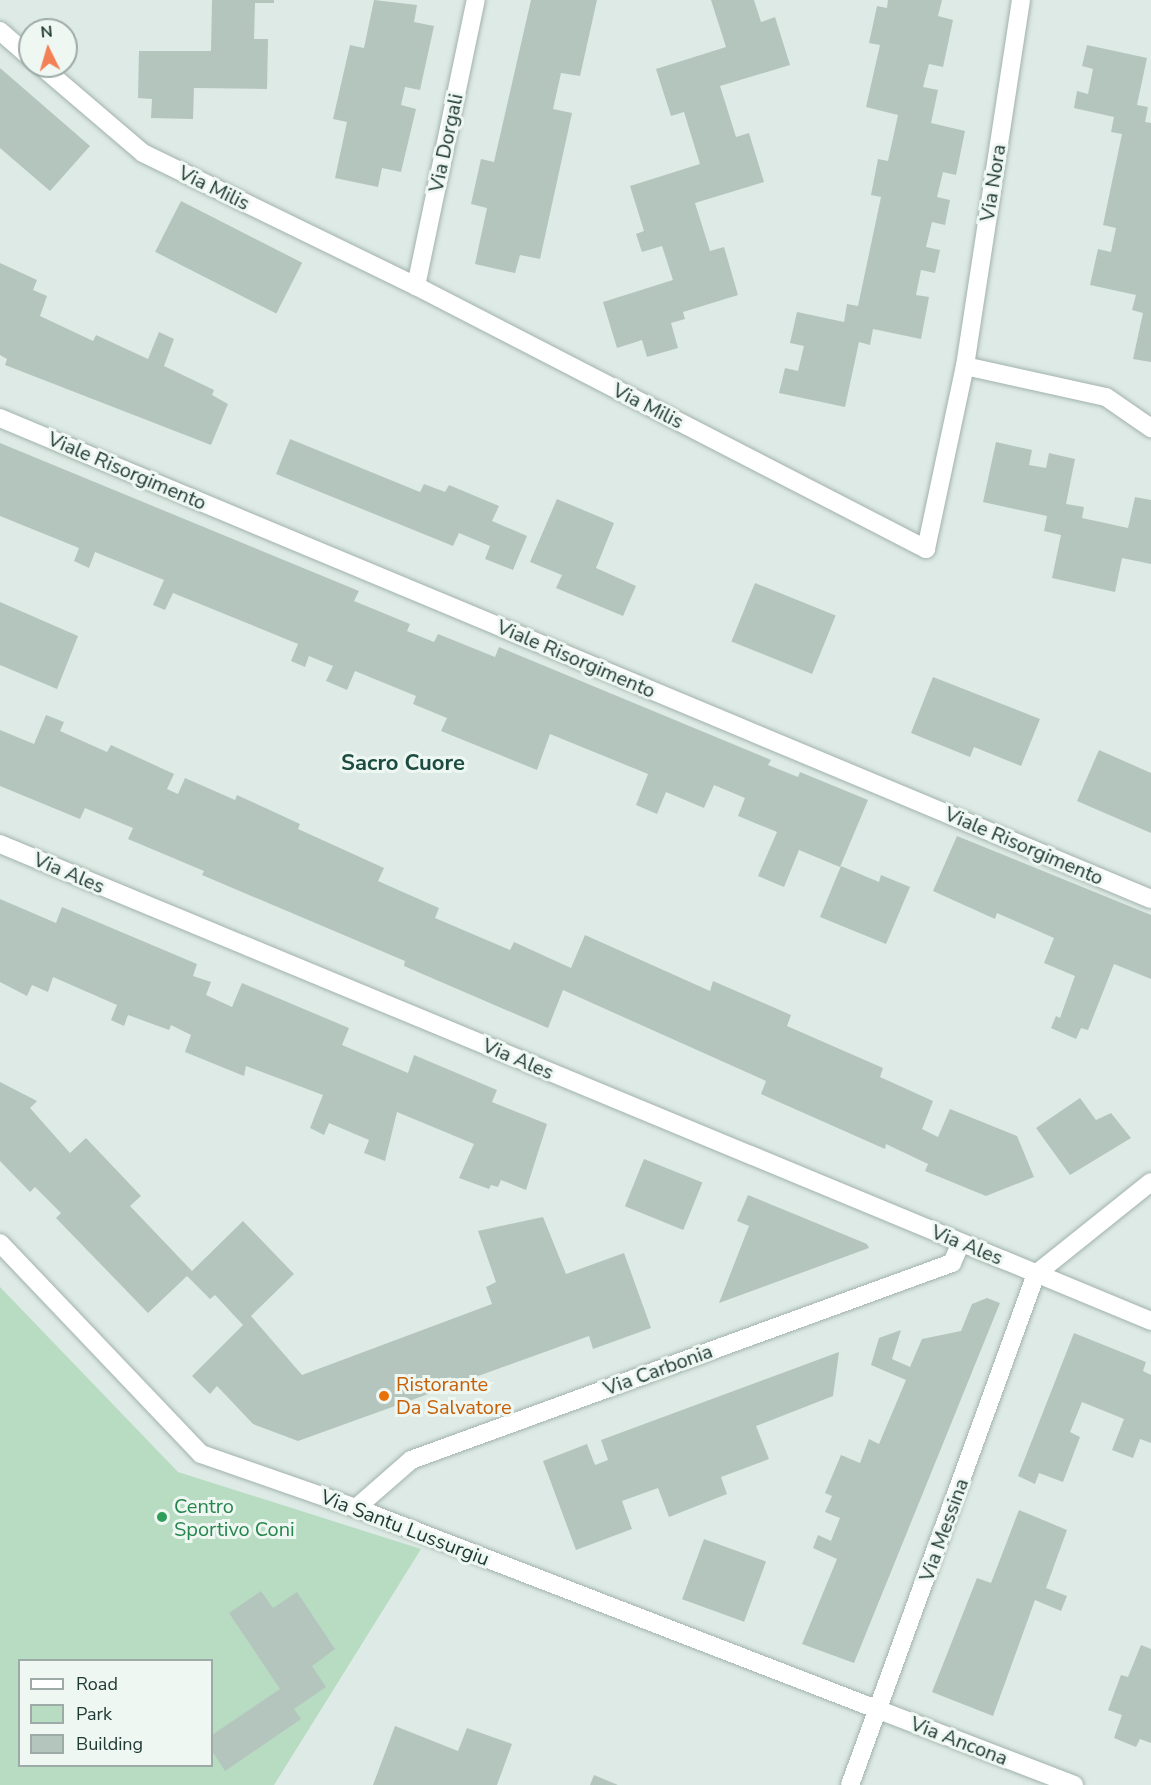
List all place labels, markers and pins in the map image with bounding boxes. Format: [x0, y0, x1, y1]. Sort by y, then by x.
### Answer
place label: Ristorante Da Salvatore [396, 1372, 512, 1419]
marker: Ristorante Da Salvatore [377, 1389, 391, 1403]
place label: Centro Sportivo Coni [174, 1494, 295, 1541]
marker: Centro Sportivo Coni [155, 1510, 169, 1524]

